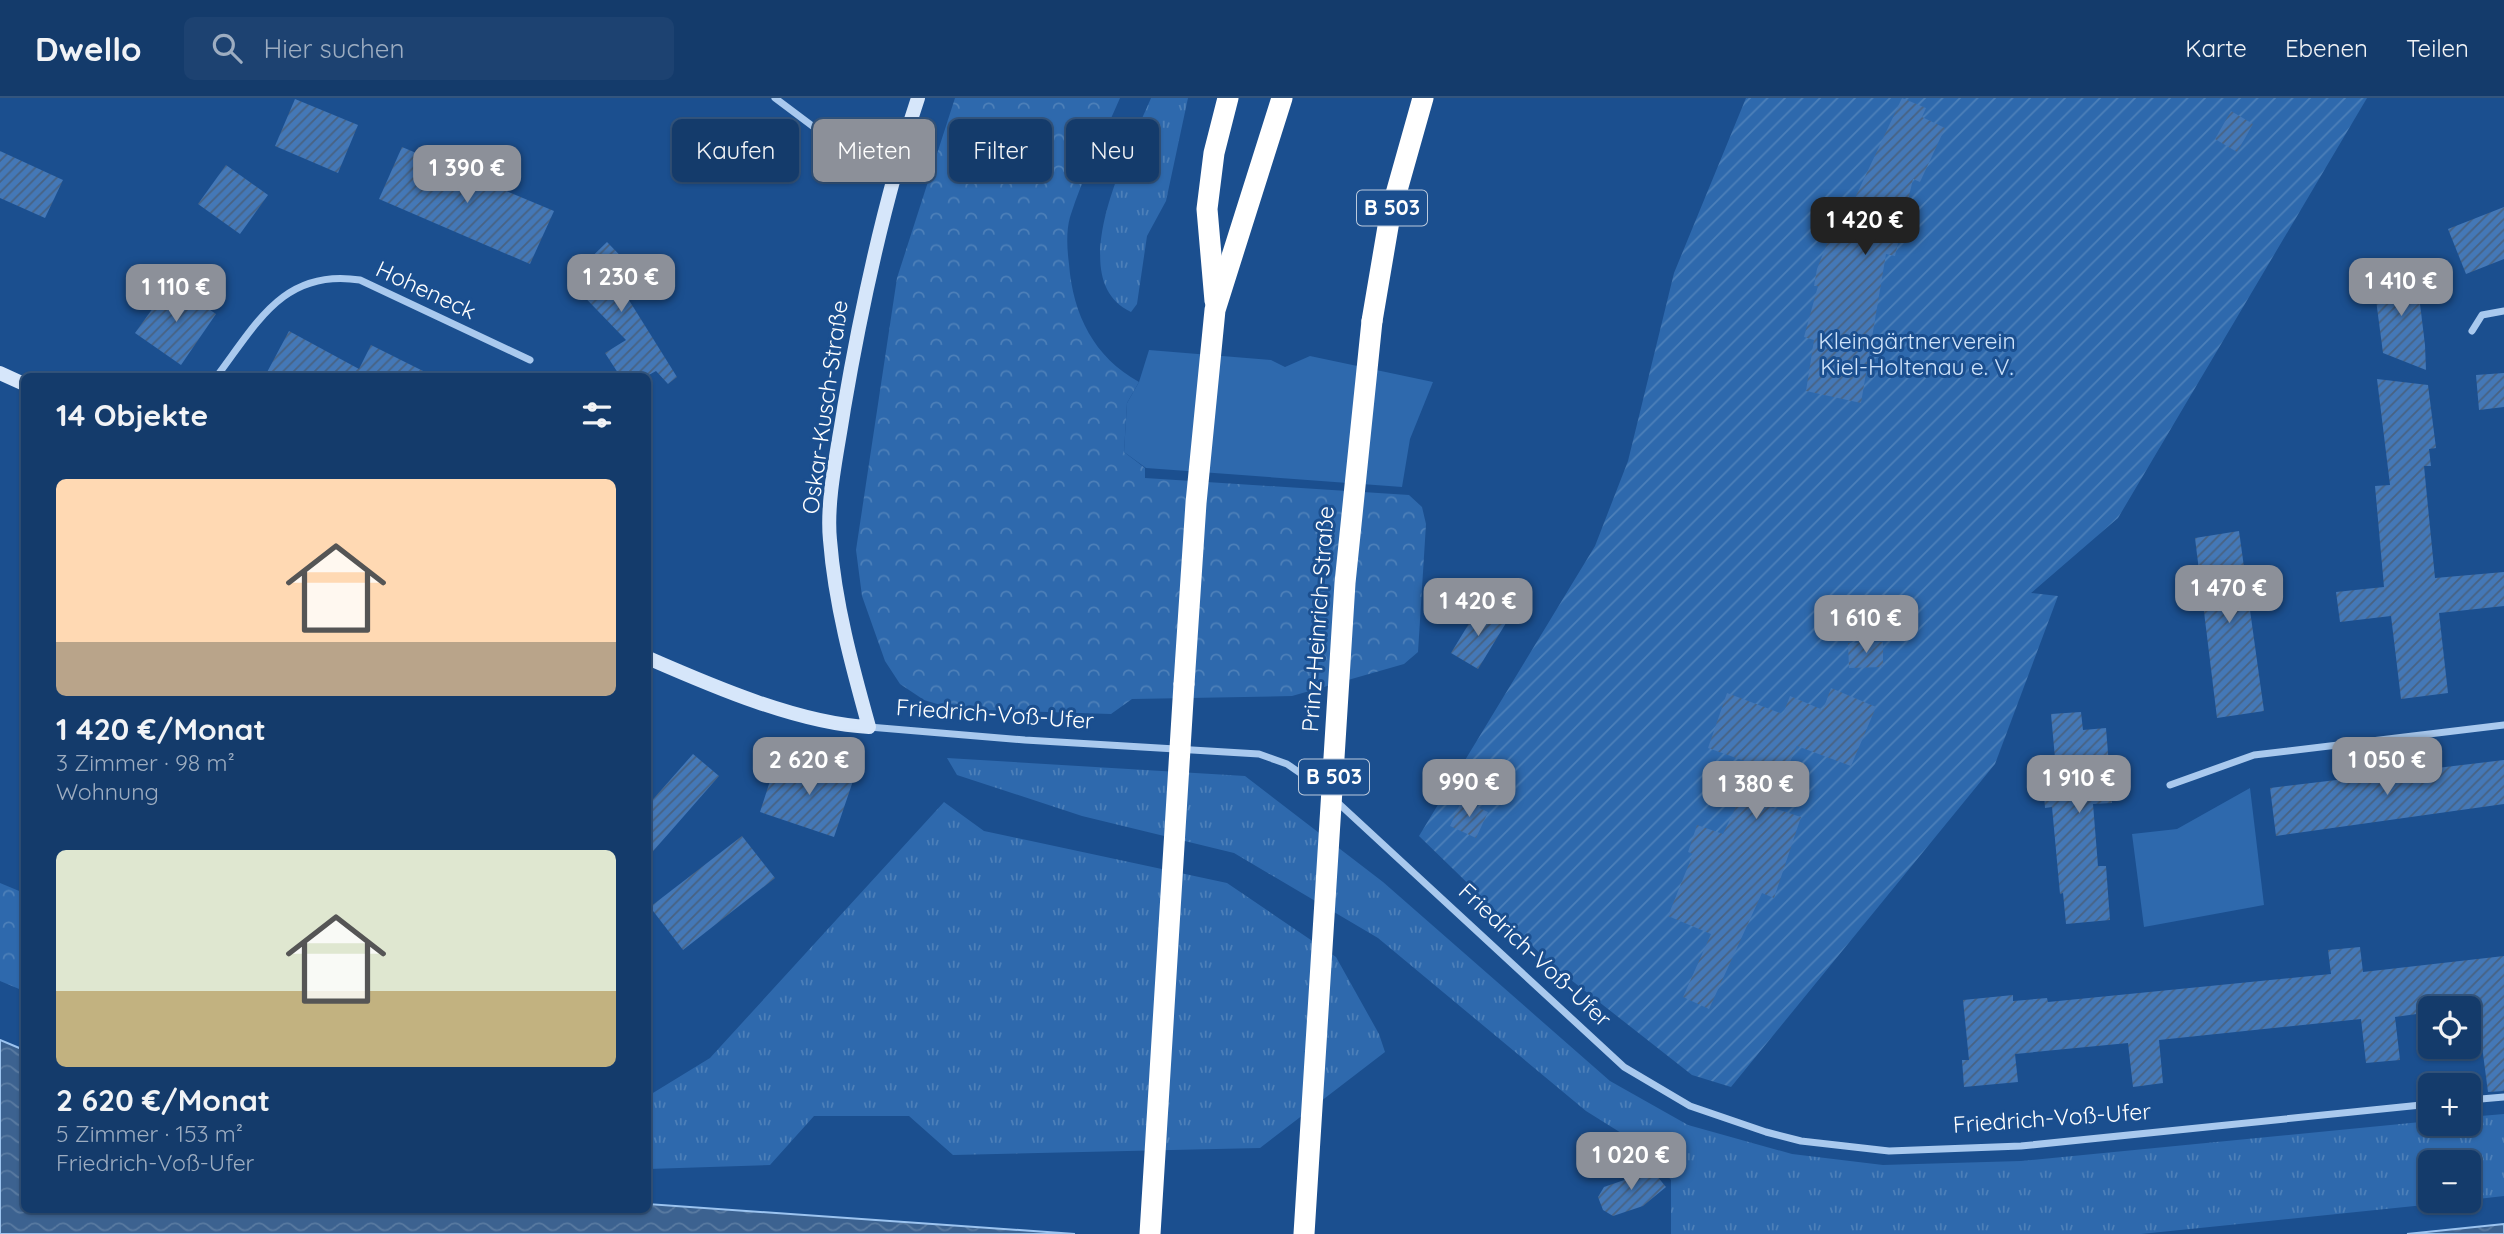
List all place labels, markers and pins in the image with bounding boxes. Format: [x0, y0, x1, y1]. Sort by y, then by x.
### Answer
pin: 1 390 € [402, 146, 532, 205]
pin: 1 420 € [1800, 198, 1930, 257]
pin: 1 230 € [556, 254, 686, 314]
pin: 1 410 € [2336, 258, 2466, 318]
pin: 1 110 € [111, 264, 241, 324]
pin: 1 470 € [2164, 566, 2294, 625]
pin: 1 420 € [1413, 578, 1543, 638]
pin: 1 610 € [1801, 596, 1931, 655]
pin: 2 620 € [744, 738, 874, 797]
pin: 1 050 € [2322, 738, 2452, 797]
pin: 1 910 € [2014, 756, 2144, 815]
pin: 990 € [1420, 760, 1518, 819]
pin: 1 380 € [1691, 762, 1821, 821]
pin: 1 020 € [1566, 1132, 1696, 1192]

